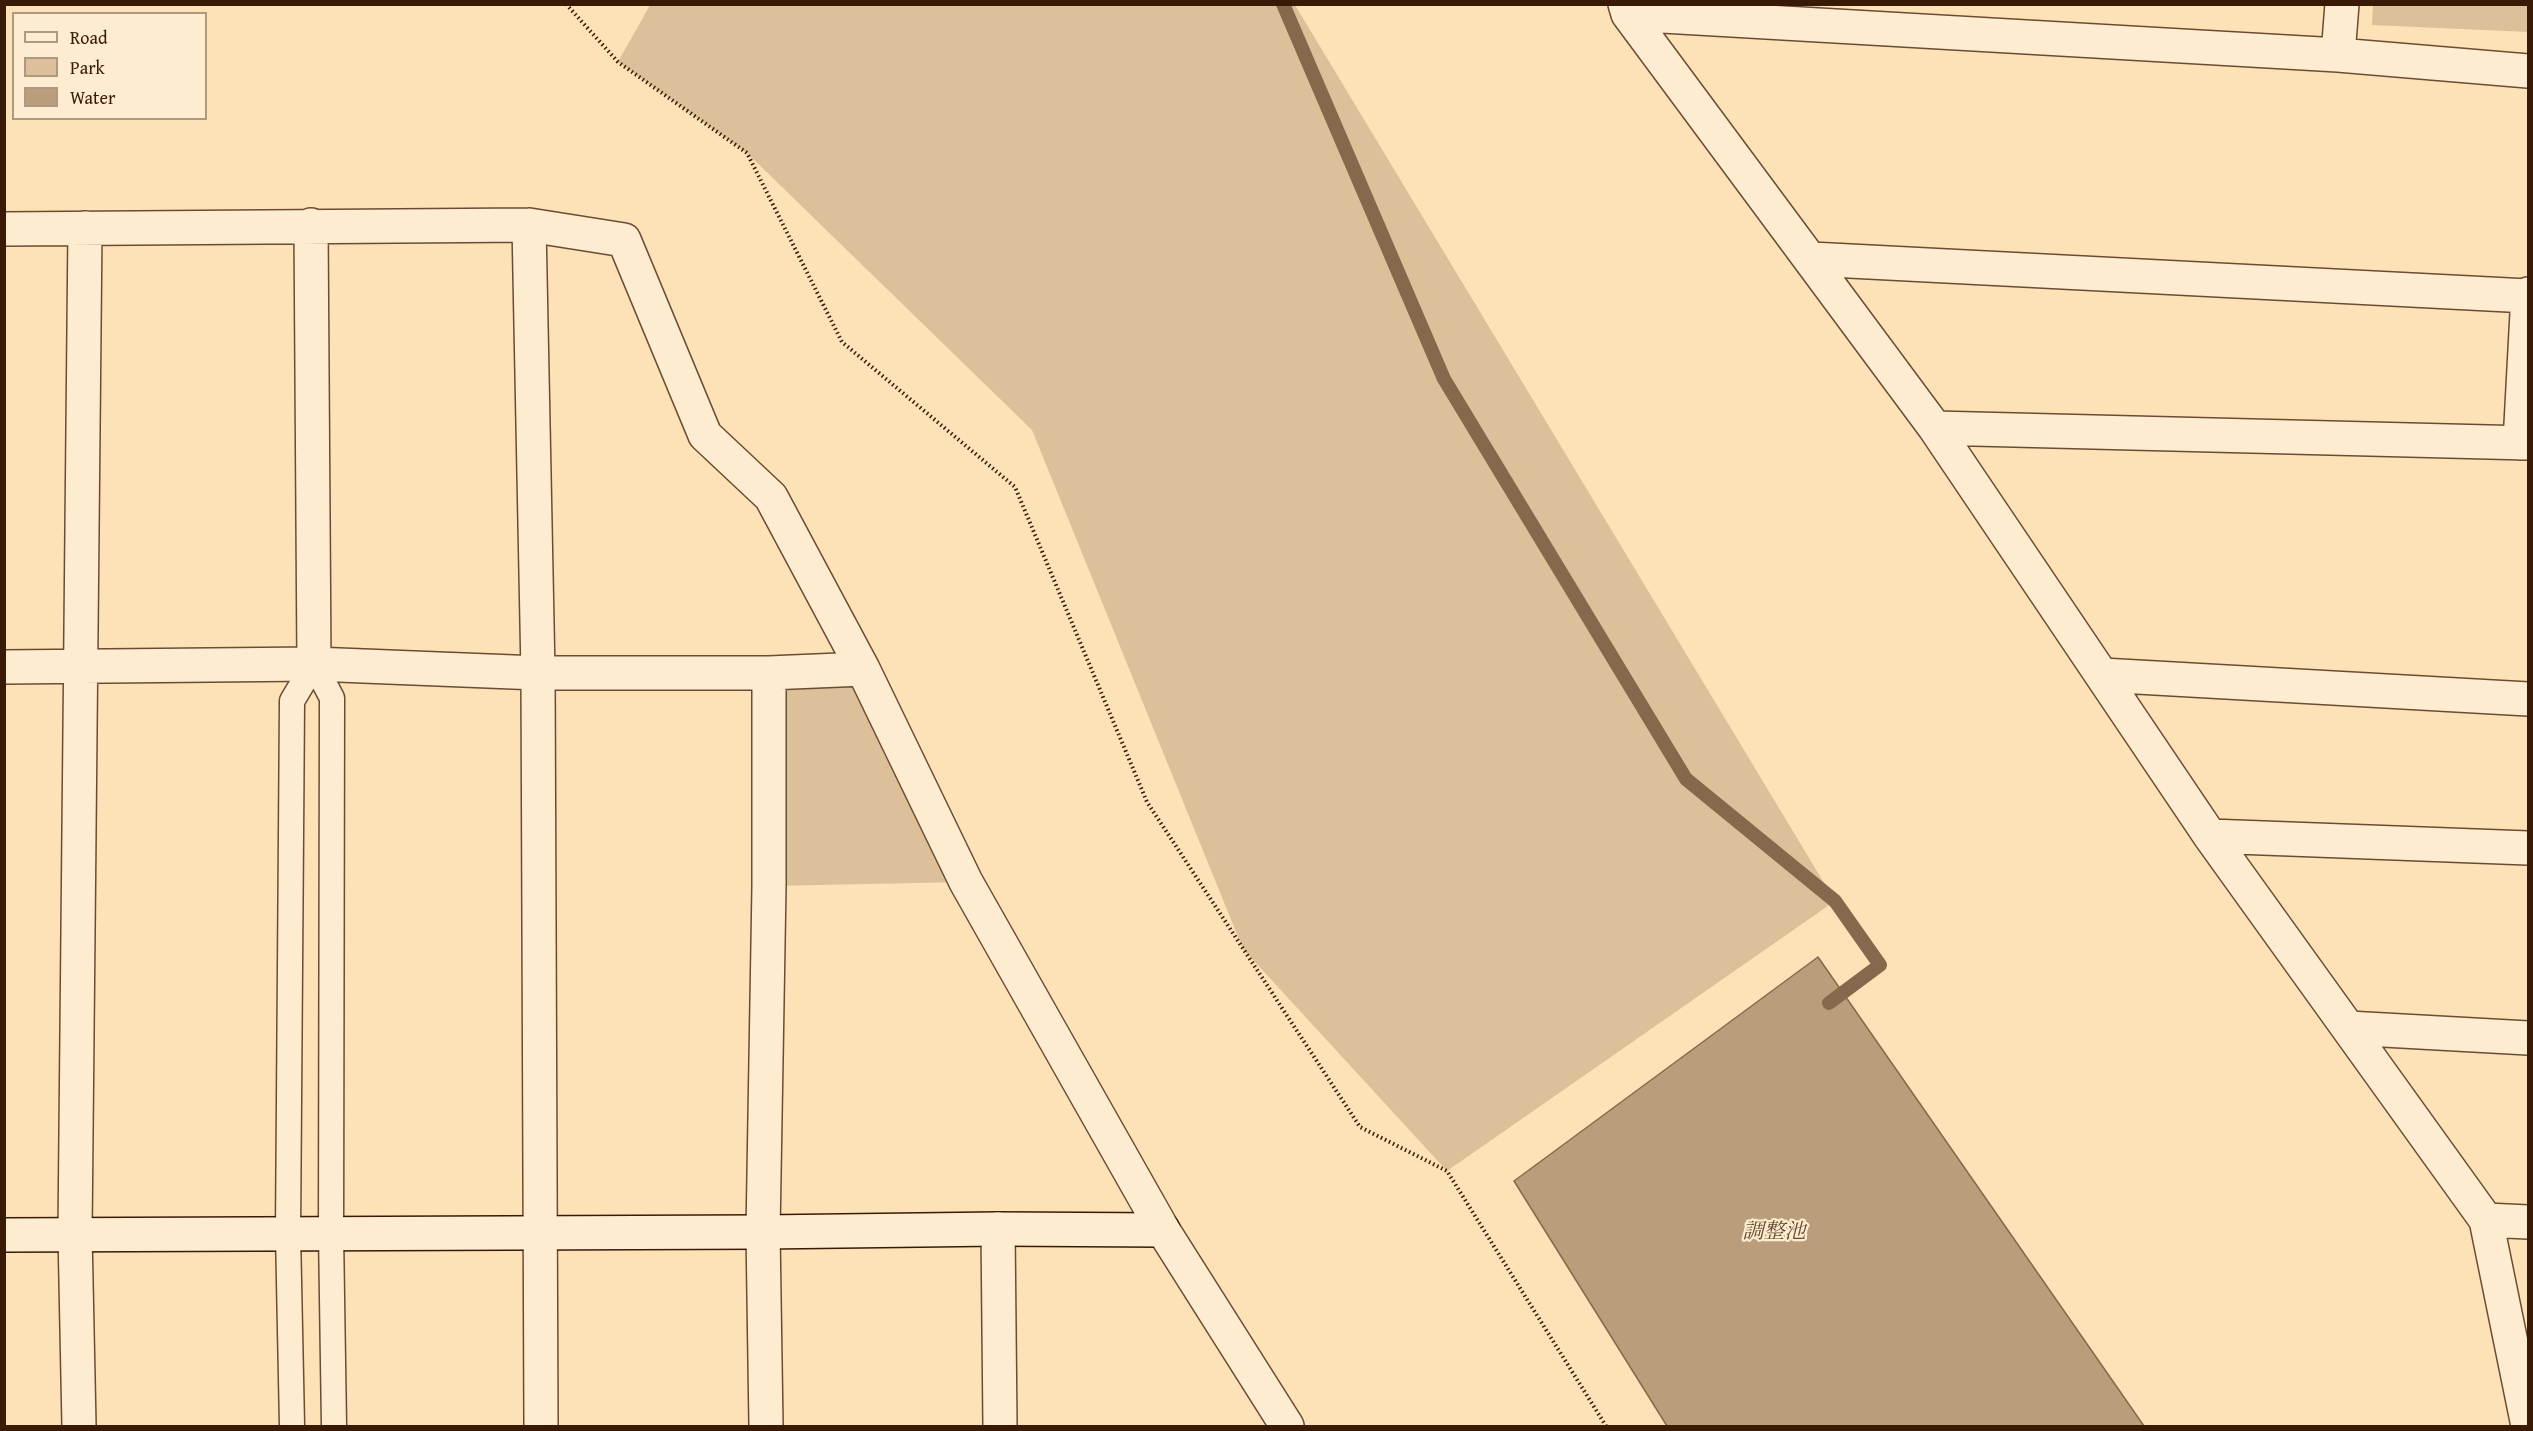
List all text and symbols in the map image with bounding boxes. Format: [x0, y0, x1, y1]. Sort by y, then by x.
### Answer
legend [12, 12, 207, 120]
text: Road [70, 24, 108, 51]
text: Park [70, 54, 105, 81]
text: Water [70, 84, 115, 111]
water label: 調整池 [1743, 1220, 1805, 1246]

